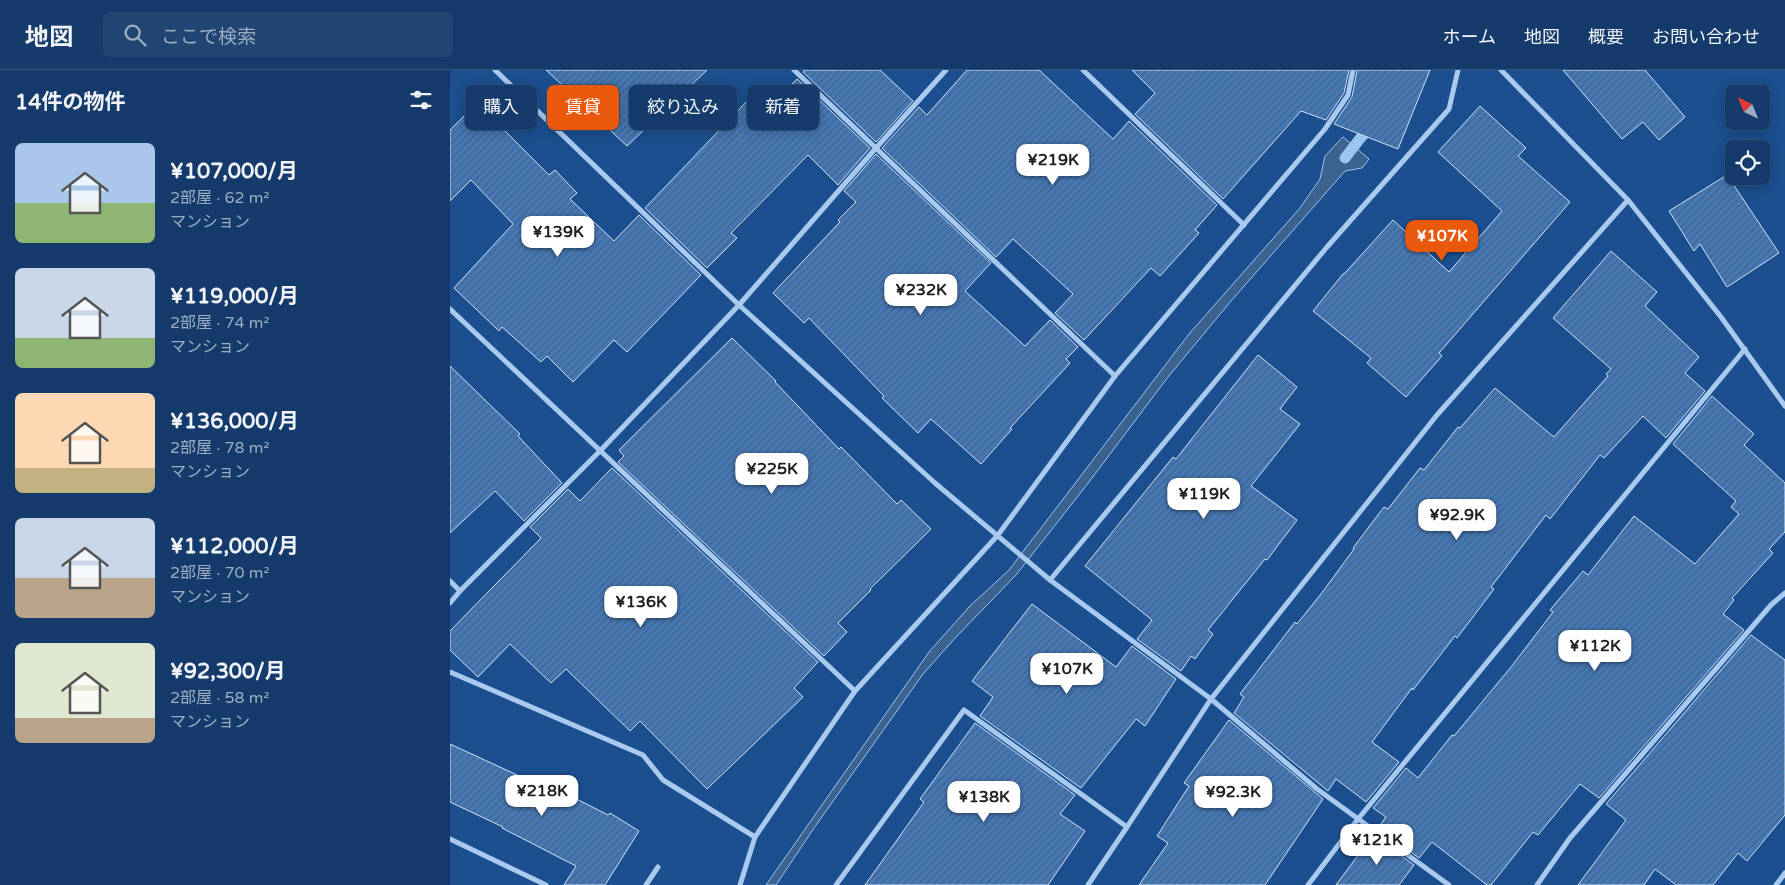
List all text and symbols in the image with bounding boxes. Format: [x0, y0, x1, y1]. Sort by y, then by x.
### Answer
search box [103, 12, 453, 57]
icon: search [121, 21, 149, 49]
text: 地図 [25, 23, 73, 52]
text: ここで検索 [161, 26, 256, 48]
text: ホーム [1443, 26, 1496, 48]
text: 地図 [1524, 26, 1560, 48]
text: 概要 [1588, 26, 1624, 48]
text: お問い合わせ [1652, 26, 1760, 48]
chip: 購入 [465, 85, 537, 130]
chip: 賃貸 [547, 85, 619, 130]
chip: 絞り込み [629, 85, 737, 130]
chip: 新着 [747, 85, 819, 130]
north arrow [1725, 85, 1770, 130]
map controls [1725, 85, 1770, 185]
icon: filters [407, 86, 435, 114]
text: 14件の物件 [15, 90, 125, 115]
button: locate [1725, 140, 1770, 185]
pin: ¥219K [1018, 144, 1088, 186]
text: ¥219K [1027, 150, 1079, 170]
text: ¥107,000/月 [170, 159, 298, 184]
icon: home [55, 163, 115, 223]
text: 2部屋 · 62 m² [170, 188, 269, 208]
text: マンション [170, 212, 250, 232]
pin: ¥139K [523, 216, 593, 258]
pin: ¥107K [1407, 220, 1477, 262]
text: ¥139K [532, 222, 584, 242]
text: ¥107K [1416, 226, 1468, 246]
pin: ¥232K [886, 274, 956, 316]
text: ¥232K [895, 280, 947, 300]
text: ¥119,000/月 [170, 284, 299, 309]
icon: home [55, 288, 115, 348]
text: 2部屋 · 74 m² [170, 313, 269, 333]
text: マンション [170, 337, 250, 357]
text: ¥136,000/月 [170, 409, 299, 434]
icon: home [55, 413, 115, 473]
text: 2部屋 · 78 m² [170, 438, 269, 458]
pin: ¥225K [737, 452, 807, 495]
text: ¥225K [746, 459, 798, 479]
text: マンション [170, 462, 250, 482]
pin: ¥119K [1169, 478, 1239, 520]
text: ¥119K [1178, 484, 1230, 504]
pin: ¥92.9K [1416, 498, 1498, 541]
text: ¥92.9K [1429, 505, 1485, 525]
text: ¥112,000/月 [170, 534, 299, 559]
icon: home [55, 538, 115, 598]
text: 2部屋 · 70 m² [170, 563, 269, 583]
pin: ¥136K [606, 586, 676, 628]
text: マンション [170, 587, 250, 607]
text: ¥136K [615, 592, 667, 612]
pin: ¥112K [1560, 630, 1630, 672]
text: ¥112K [1569, 636, 1621, 656]
pin: ¥107K [1032, 652, 1102, 695]
text: ¥92,300/月 [170, 659, 286, 684]
text: ¥107K [1041, 659, 1093, 679]
icon: home [55, 663, 115, 723]
text: 2部屋 · 58 m² [170, 688, 269, 708]
text: マンション [170, 712, 250, 732]
pin: ¥218K [507, 774, 577, 817]
pin: ¥92.3K [1192, 776, 1274, 818]
pin: ¥138K [949, 780, 1019, 823]
text: ¥218K [516, 781, 568, 801]
text: ¥92.3K [1205, 782, 1261, 802]
text: ¥138K [958, 787, 1010, 807]
pin: ¥121K [1342, 824, 1412, 866]
text: ¥121K [1351, 830, 1403, 850]

